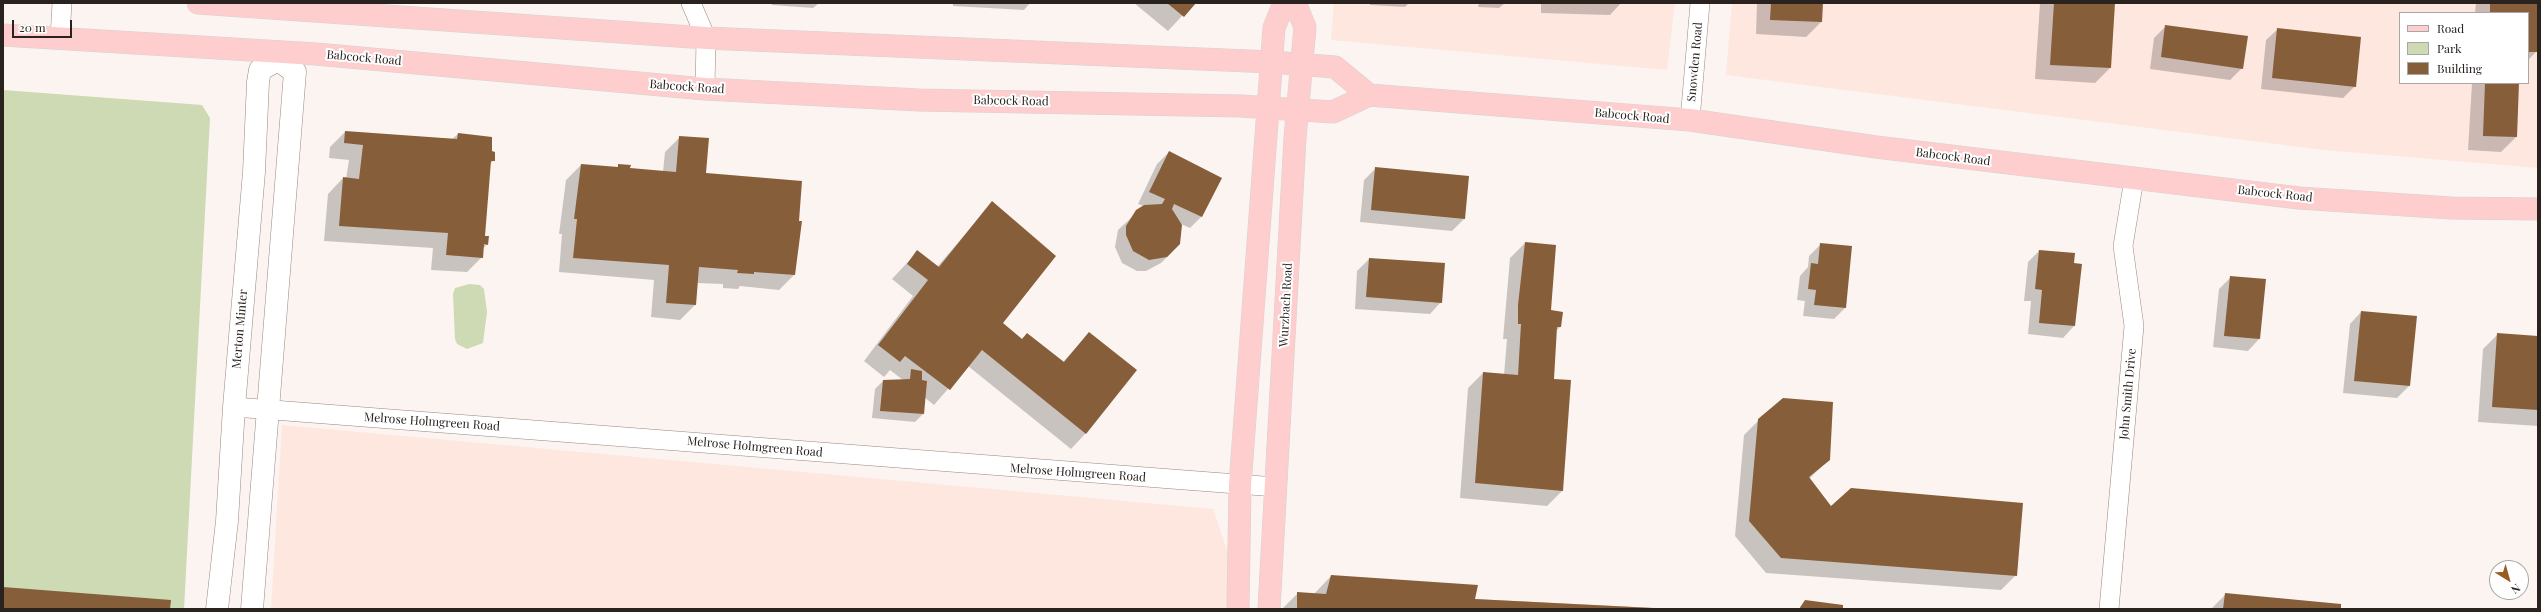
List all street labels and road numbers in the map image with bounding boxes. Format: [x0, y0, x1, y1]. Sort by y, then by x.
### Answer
street label: Snowden Road [1684, 22, 1706, 102]
street label: Babcock Road [326, 48, 402, 68]
street label: Babcock Road [649, 77, 725, 97]
street label: Babcock Road [973, 93, 1049, 109]
street label: Babcock Road [1594, 106, 1670, 126]
street label: Babcock Road [1915, 145, 1991, 169]
street label: Babcock Road [2237, 183, 2313, 205]
street label: Wurzbach Road [1277, 263, 1295, 347]
street label: Merton Minter [229, 289, 251, 369]
street label: John Smith Drive [2117, 348, 2139, 440]
street label: Melrose Holmgreen Road [364, 410, 500, 434]
street label: Melrose Holmgreen Road [687, 434, 823, 460]
street label: Melrose Holmgreen Road [1010, 461, 1146, 485]

